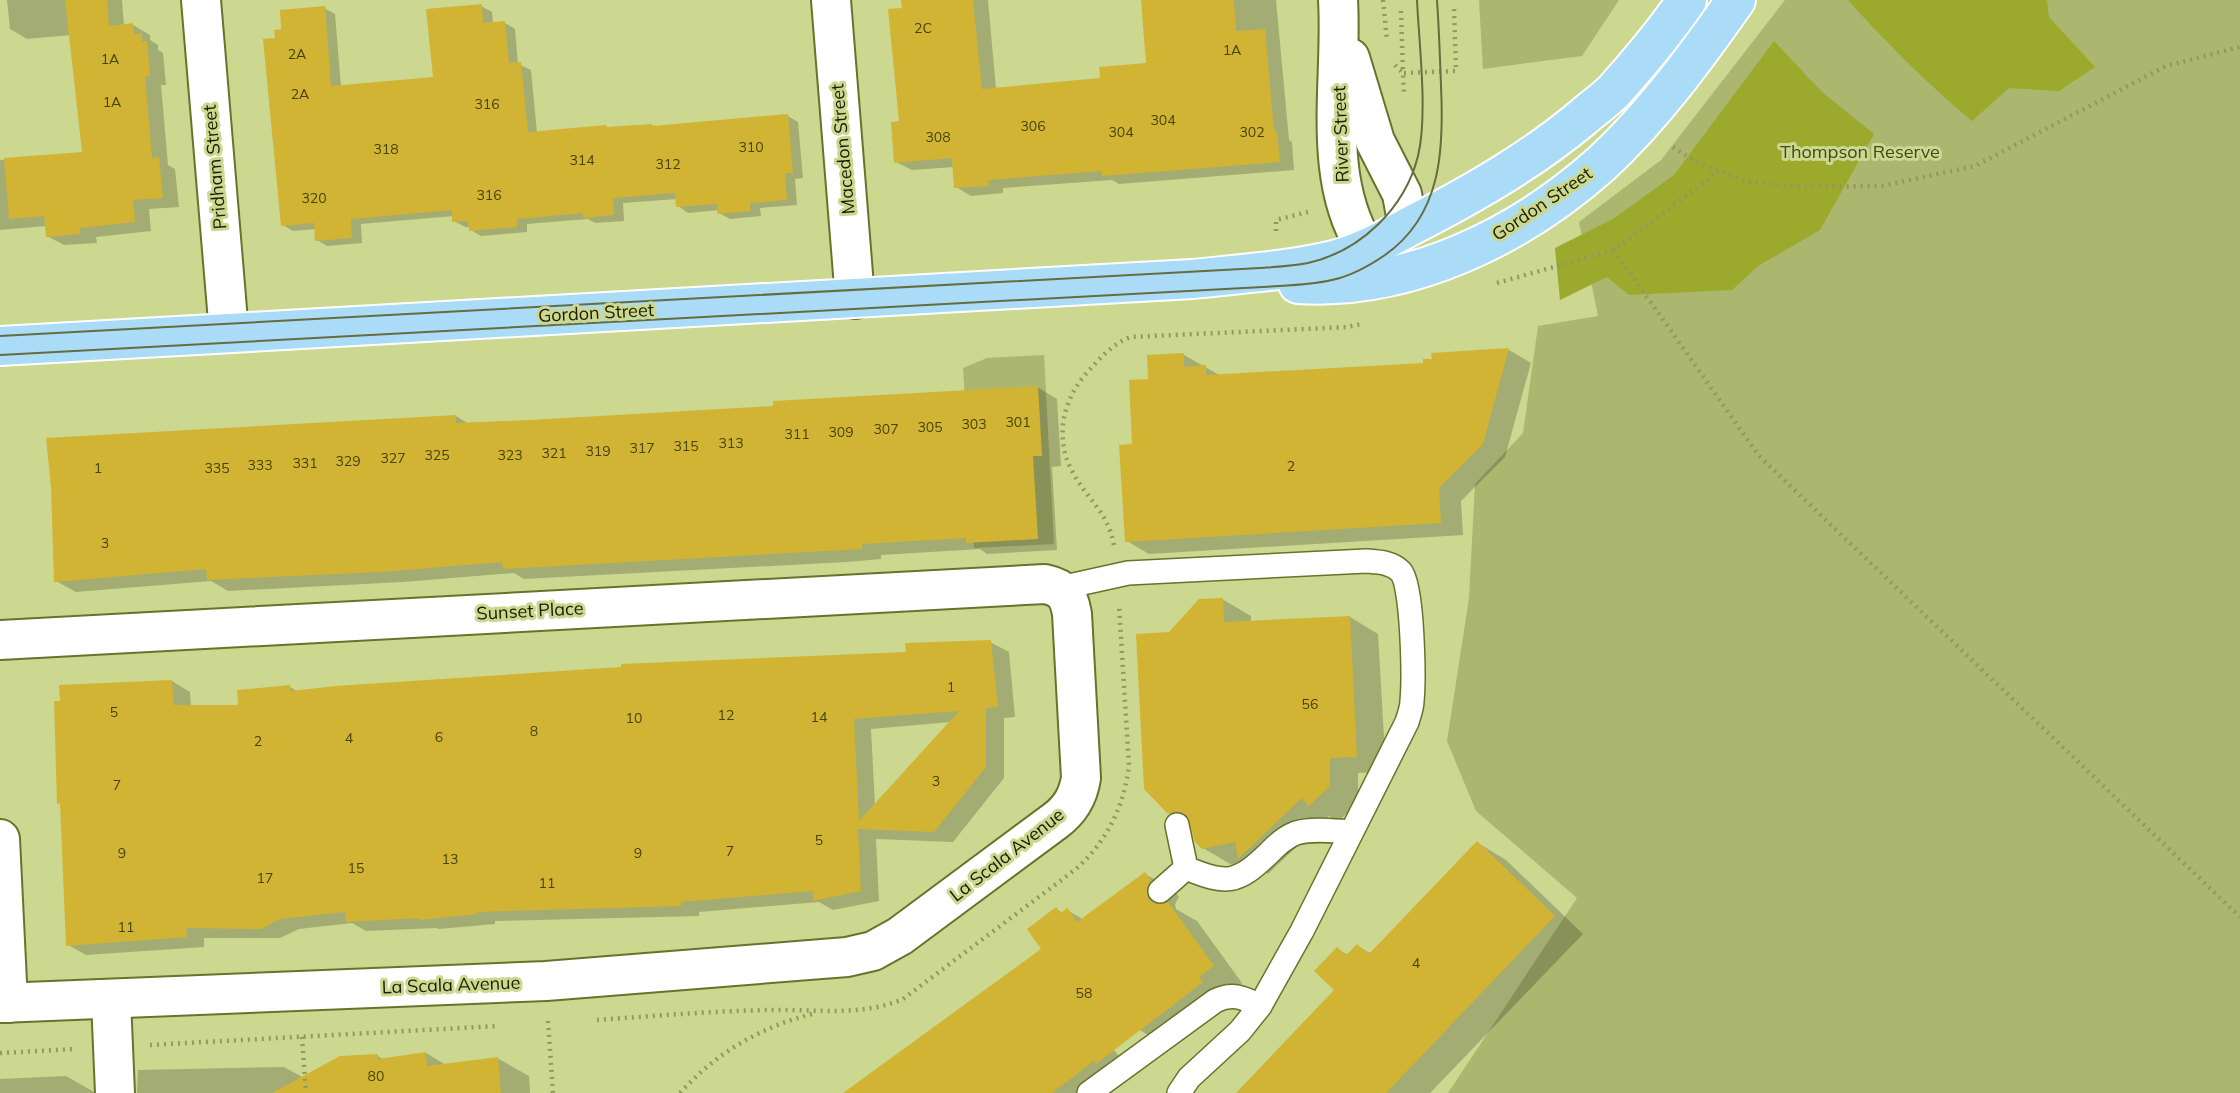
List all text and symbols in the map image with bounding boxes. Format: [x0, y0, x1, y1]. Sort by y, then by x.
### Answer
house number: 2C [914, 19, 932, 37]
house number: 1A [1223, 41, 1242, 59]
house number: 2A [288, 45, 307, 63]
house number: 1A [101, 50, 120, 68]
street label: Macedon Street [825, 83, 860, 215]
house number: 2A [291, 85, 310, 103]
street label: River Street [1327, 85, 1354, 183]
house number: 1A [103, 93, 122, 111]
house number: 316 [474, 95, 500, 113]
street label: Pridham Street [198, 104, 231, 230]
house number: 304 [1150, 111, 1176, 129]
house number: 306 [1020, 117, 1046, 135]
house number: 304 [1108, 123, 1134, 141]
house number: 302 [1239, 123, 1265, 141]
house number: 308 [925, 128, 951, 146]
house number: 310 [738, 138, 764, 156]
house number: 318 [373, 140, 399, 158]
park label: Thompson Reserve [1780, 140, 1940, 163]
house number: 314 [569, 151, 595, 169]
house number: 312 [655, 155, 681, 173]
street label: Gordon Street [1487, 162, 1596, 246]
house number: 316 [476, 186, 502, 204]
house number: 320 [301, 189, 327, 207]
street label: Gordon Street [537, 298, 654, 327]
house number: 301 [1005, 413, 1031, 431]
house number: 303 [961, 415, 987, 433]
house number: 305 [917, 418, 943, 436]
house number: 307 [873, 420, 899, 438]
house number: 309 [828, 423, 854, 441]
house number: 311 [784, 425, 810, 443]
house number: 313 [718, 434, 744, 452]
house number: 315 [673, 437, 699, 455]
house number: 317 [629, 439, 655, 457]
house number: 319 [585, 442, 611, 460]
house number: 321 [541, 444, 567, 462]
house number: 325 [424, 446, 450, 464]
house number: 323 [497, 446, 523, 464]
house number: 327 [380, 449, 406, 467]
house number: 329 [335, 452, 361, 470]
house number: 331 [292, 454, 318, 472]
house number: 333 [247, 456, 273, 474]
house number: 2 [1287, 457, 1295, 475]
house number: 1 [94, 459, 102, 477]
house number: 335 [204, 459, 230, 477]
house number: 3 [101, 534, 109, 552]
street label: Sunset Place [476, 596, 584, 625]
house number: 1 [947, 678, 955, 696]
house number: 56 [1302, 695, 1318, 713]
house number: 5 [110, 703, 118, 721]
house number: 12 [718, 706, 734, 724]
house number: 14 [811, 708, 828, 726]
house number: 10 [626, 709, 642, 727]
house number: 8 [530, 722, 538, 740]
house number: 6 [435, 728, 443, 746]
house number: 4 [345, 729, 354, 747]
house number: 2 [254, 732, 262, 750]
house number: 3 [932, 772, 940, 790]
house number: 7 [113, 776, 121, 794]
street label: La Scala Avenue [945, 803, 1068, 906]
house number: 5 [815, 831, 823, 849]
house number: 7 [726, 842, 734, 860]
house number: 9 [118, 844, 126, 862]
house number: 9 [634, 844, 642, 862]
house number: 13 [442, 850, 458, 868]
house number: 15 [348, 859, 364, 877]
house number: 17 [257, 869, 273, 887]
house number: 11 [539, 874, 555, 892]
house number: 11 [118, 918, 134, 936]
house number: 4 [1412, 954, 1421, 972]
street label: La Scala Avenue [381, 971, 521, 998]
house number: 58 [1076, 984, 1092, 1002]
house number: 80 [368, 1067, 384, 1085]

